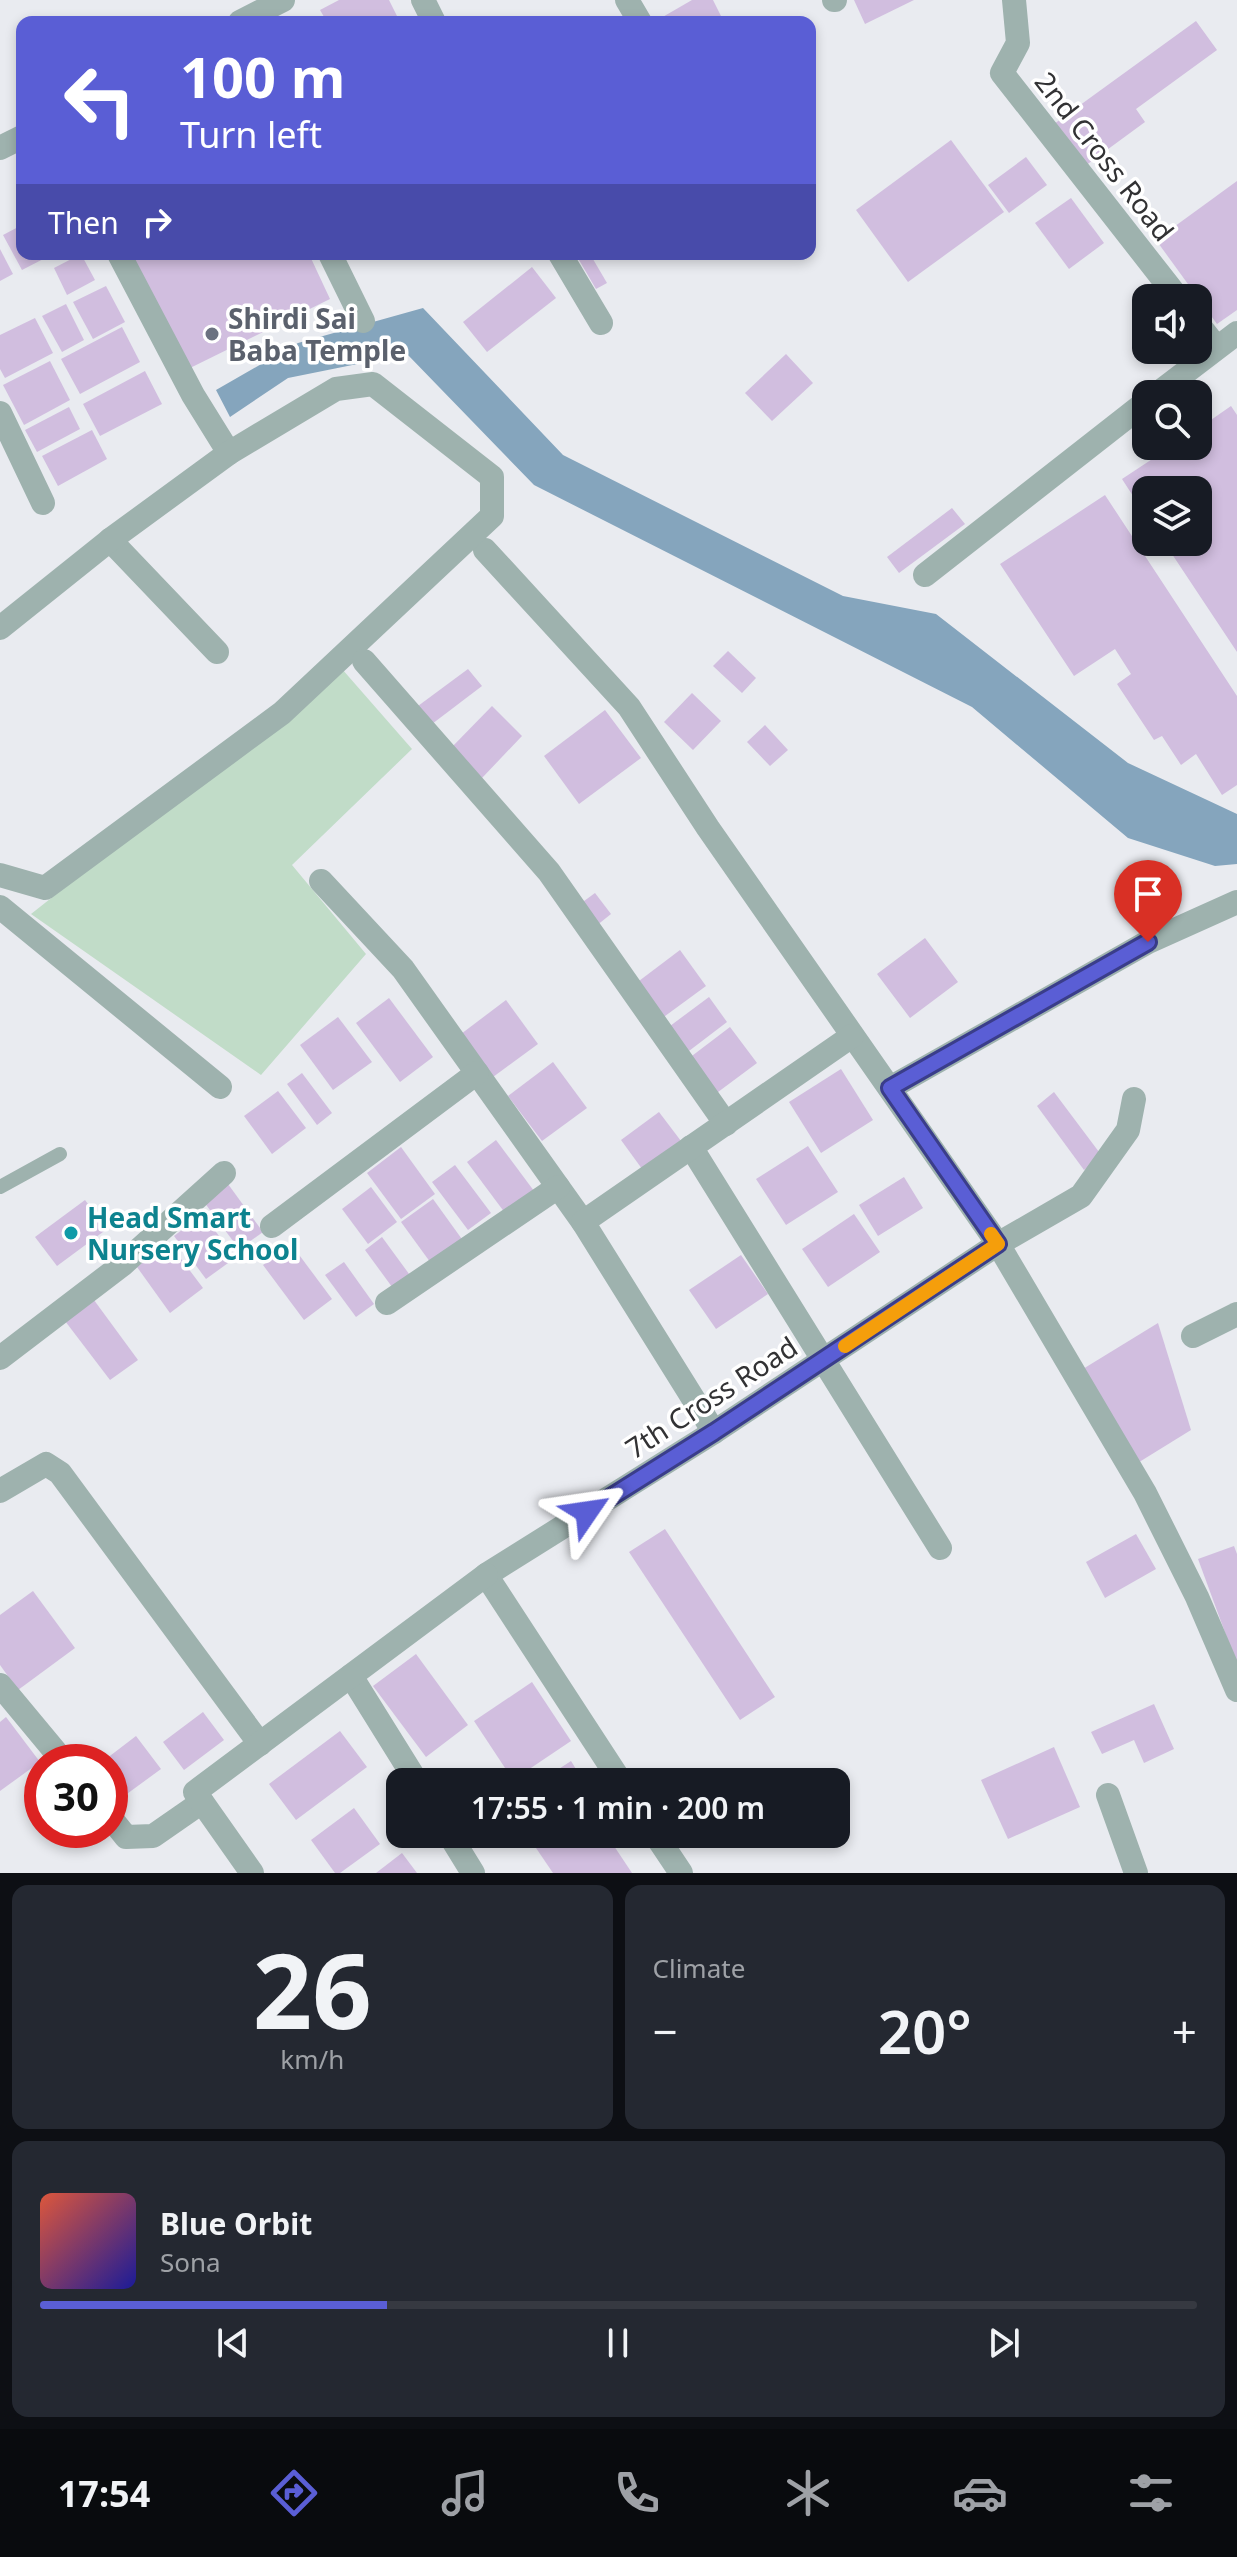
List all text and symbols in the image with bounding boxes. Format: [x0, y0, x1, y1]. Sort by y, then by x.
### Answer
text: 100 m [180, 38, 345, 114]
icon: left [48, 48, 152, 152]
street label: 2nd Cross Road [1027, 64, 1183, 248]
text: Turn left [180, 110, 322, 159]
icon: right [135, 200, 179, 244]
text: Then [48, 202, 119, 243]
map controls [1132, 284, 1212, 556]
button: sound [1132, 284, 1212, 364]
place label: Shirdi Sai Baba Temple [228, 299, 406, 369]
marker: Shirdi Sai Baba Temple [203, 325, 221, 343]
button: search [1132, 380, 1212, 460]
button: layers [1132, 476, 1212, 556]
pin [1114, 860, 1182, 942]
icon: arrive [1126, 872, 1170, 916]
place label: Head Smart Nursery School [87, 1198, 298, 1268]
marker: Head Smart Nursery School [62, 1224, 80, 1242]
street label: 7th Cross Road [618, 1327, 804, 1467]
position arrow [545, 1470, 629, 1554]
speed limit sign: 30 [24, 1744, 128, 1848]
text: 17:55 · 1 min · 200 m [471, 1787, 765, 1828]
text: 26 [253, 1918, 372, 2059]
text: Climate [653, 1950, 745, 1986]
text: 20° [878, 1990, 972, 2072]
text: − [653, 2001, 678, 2061]
text: + [1172, 2001, 1197, 2061]
text: km/h [280, 2041, 344, 2077]
text: Blue Orbit [160, 2203, 312, 2244]
text: Sona [160, 2244, 221, 2280]
icon: previous [211, 2321, 255, 2365]
icon: pause [596, 2321, 640, 2365]
icon: next [982, 2321, 1026, 2365]
icon: directions [266, 2465, 322, 2521]
icon: music [437, 2465, 493, 2521]
icon: phone [609, 2465, 665, 2521]
icon: climate [780, 2465, 836, 2521]
icon: car [952, 2465, 1008, 2521]
icon: filters [1123, 2465, 1179, 2521]
text: 17:54 [58, 2469, 150, 2518]

